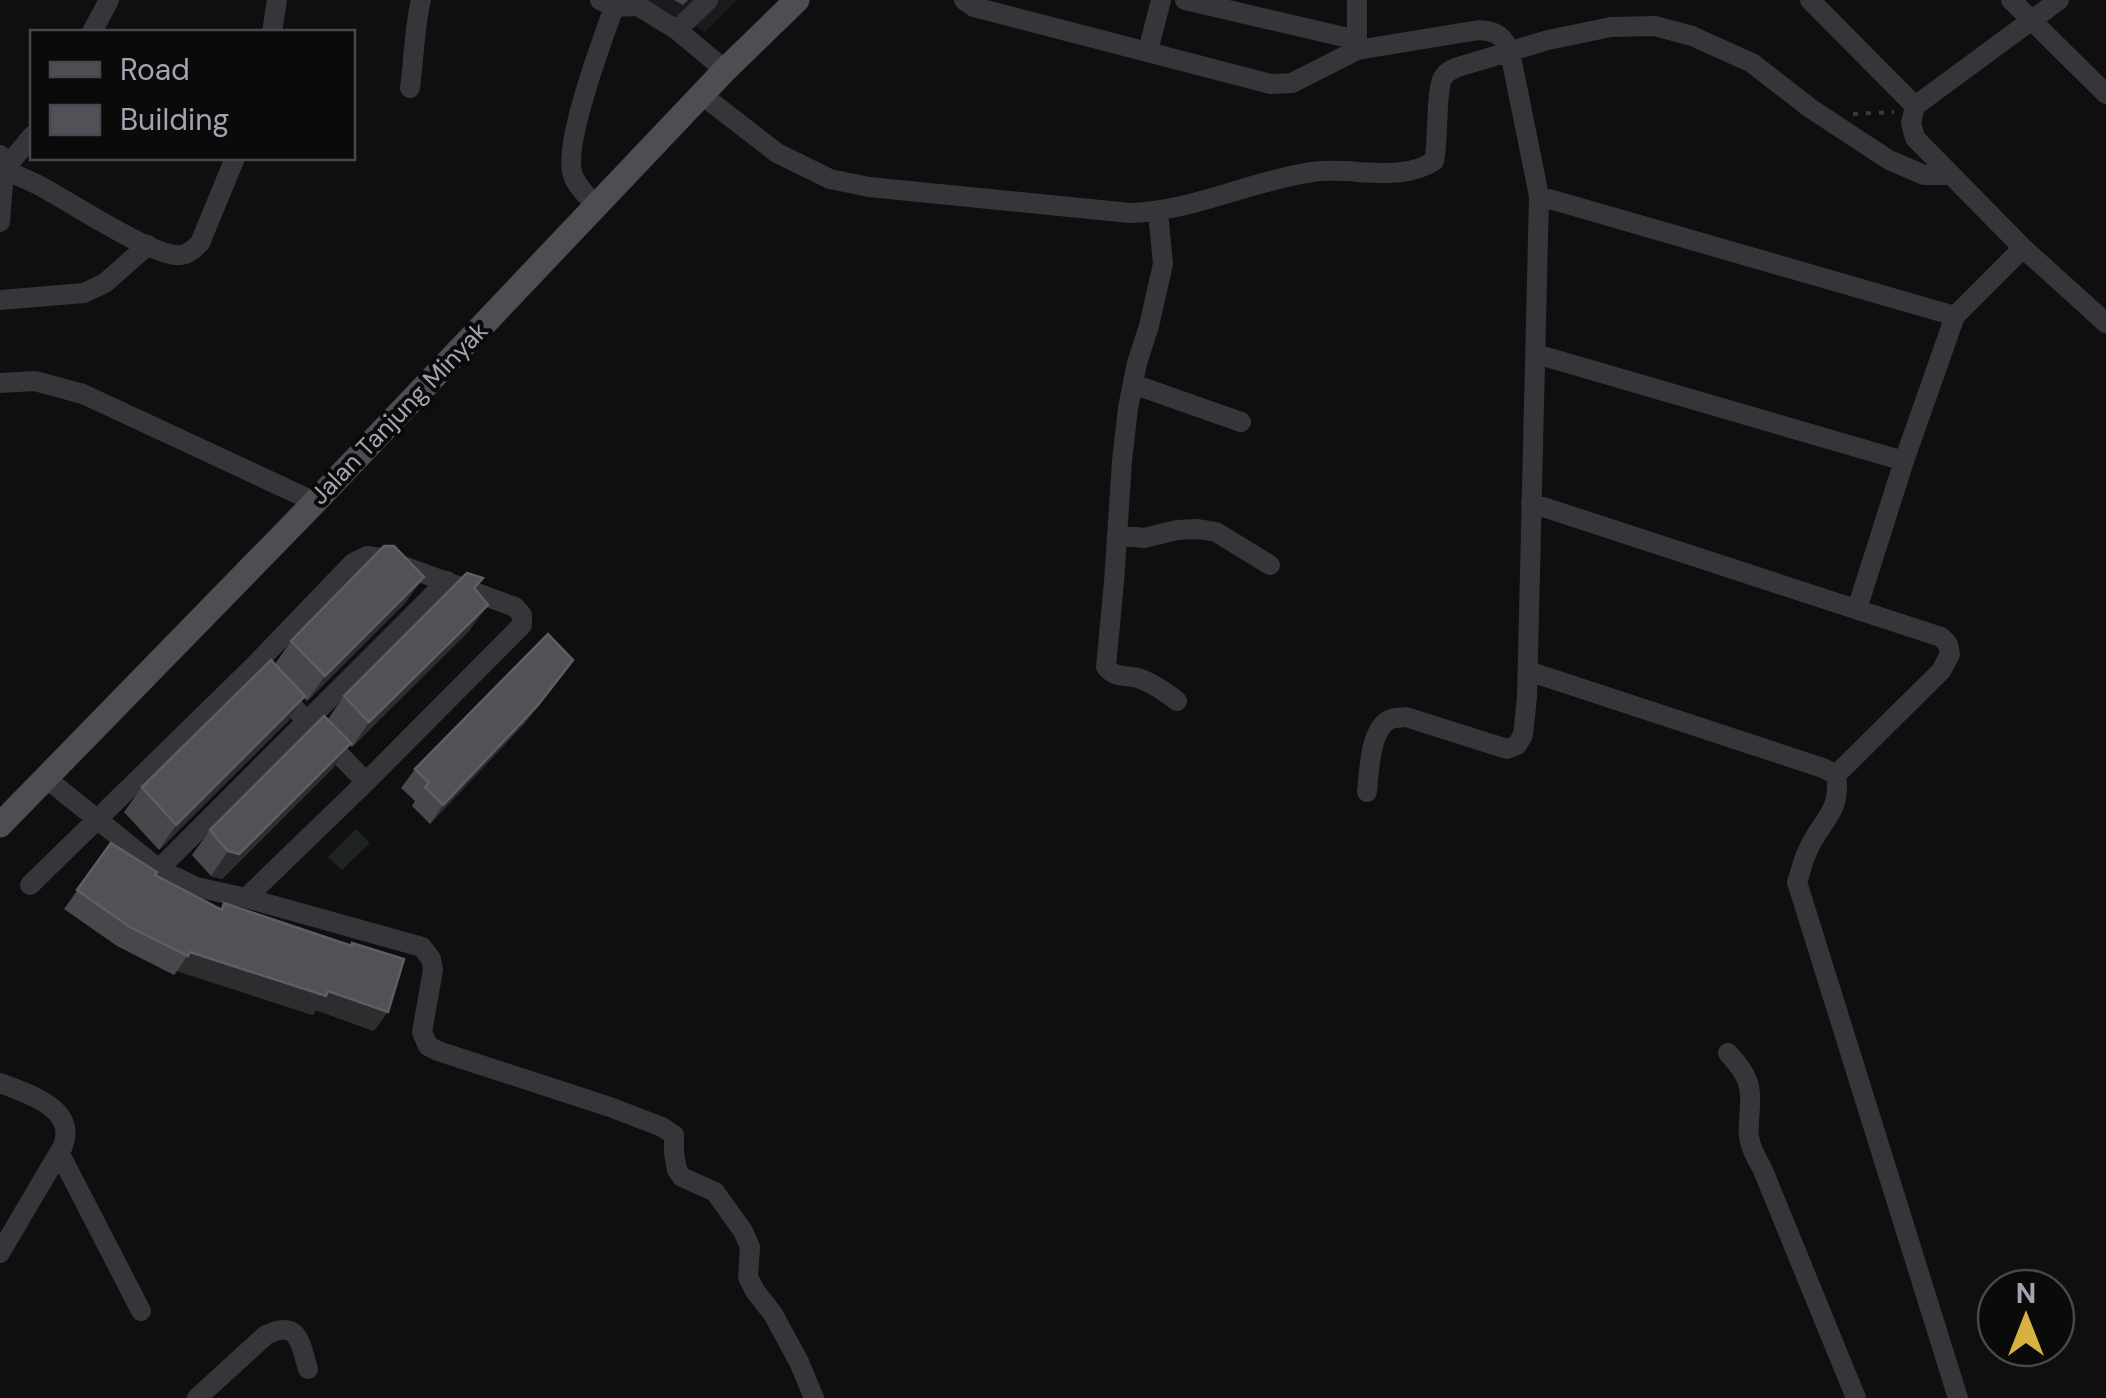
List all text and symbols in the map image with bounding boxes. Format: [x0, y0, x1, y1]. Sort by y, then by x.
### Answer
legend [30, 30, 355, 160]
text: Road [120, 50, 190, 89]
text: Building [120, 100, 229, 139]
street label: Jalan Tanjung Minyak [303, 314, 495, 512]
north arrow [1976, 1268, 2076, 1368]
text: N [2016, 1275, 2036, 1312]

